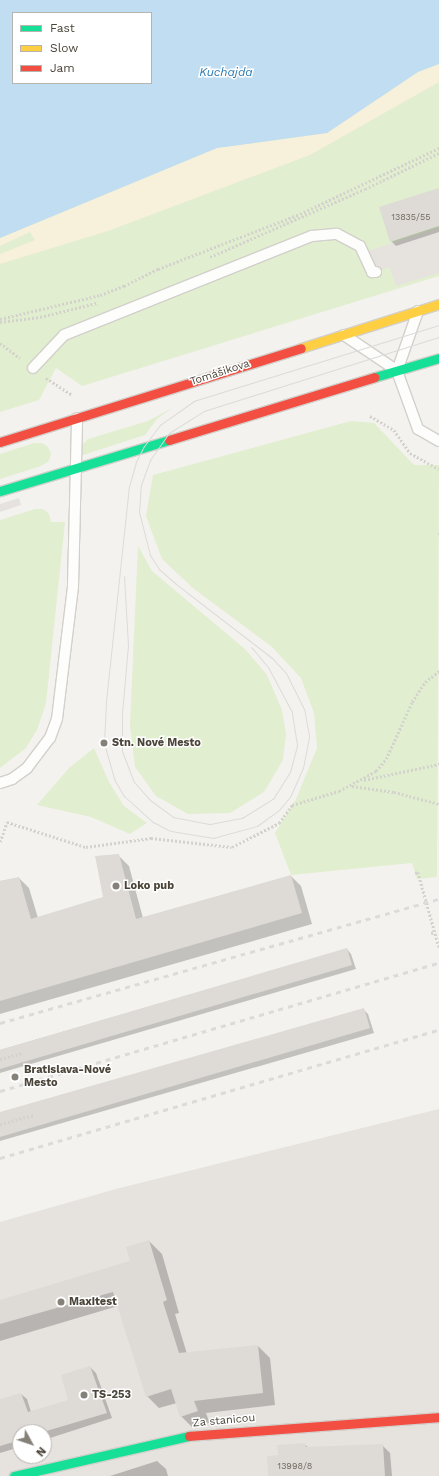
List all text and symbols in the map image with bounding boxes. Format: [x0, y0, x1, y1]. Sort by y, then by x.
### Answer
legend [12, 12, 152, 84]
text: Fast [50, 21, 75, 35]
text: Slow [50, 41, 78, 55]
text: Jam [50, 61, 75, 75]
water label: Kuchajda [199, 66, 253, 80]
house number: 13835/55 [391, 212, 431, 222]
street label: Tomášikova [189, 357, 251, 389]
place label: Stn. Nové Mesto [112, 736, 201, 750]
marker: Stn. Nové Mesto [99, 738, 109, 748]
place label: Loko pub [124, 879, 174, 893]
marker: Loko pub [111, 881, 121, 891]
place label: Bratislava-Nové Mesto [24, 1064, 111, 1090]
marker: Bratislava-Nové Mesto [9, 1071, 21, 1083]
place label: Maxitest [69, 1295, 117, 1309]
marker: Maxitest [56, 1297, 66, 1307]
place label: TS-253 [92, 1388, 131, 1402]
marker: TS-253 [79, 1390, 89, 1400]
street label: Za stanicou [192, 1412, 256, 1430]
north arrow [12, 1424, 52, 1464]
text: N [33, 1444, 48, 1459]
house number: 13998/8 [278, 1461, 312, 1471]

